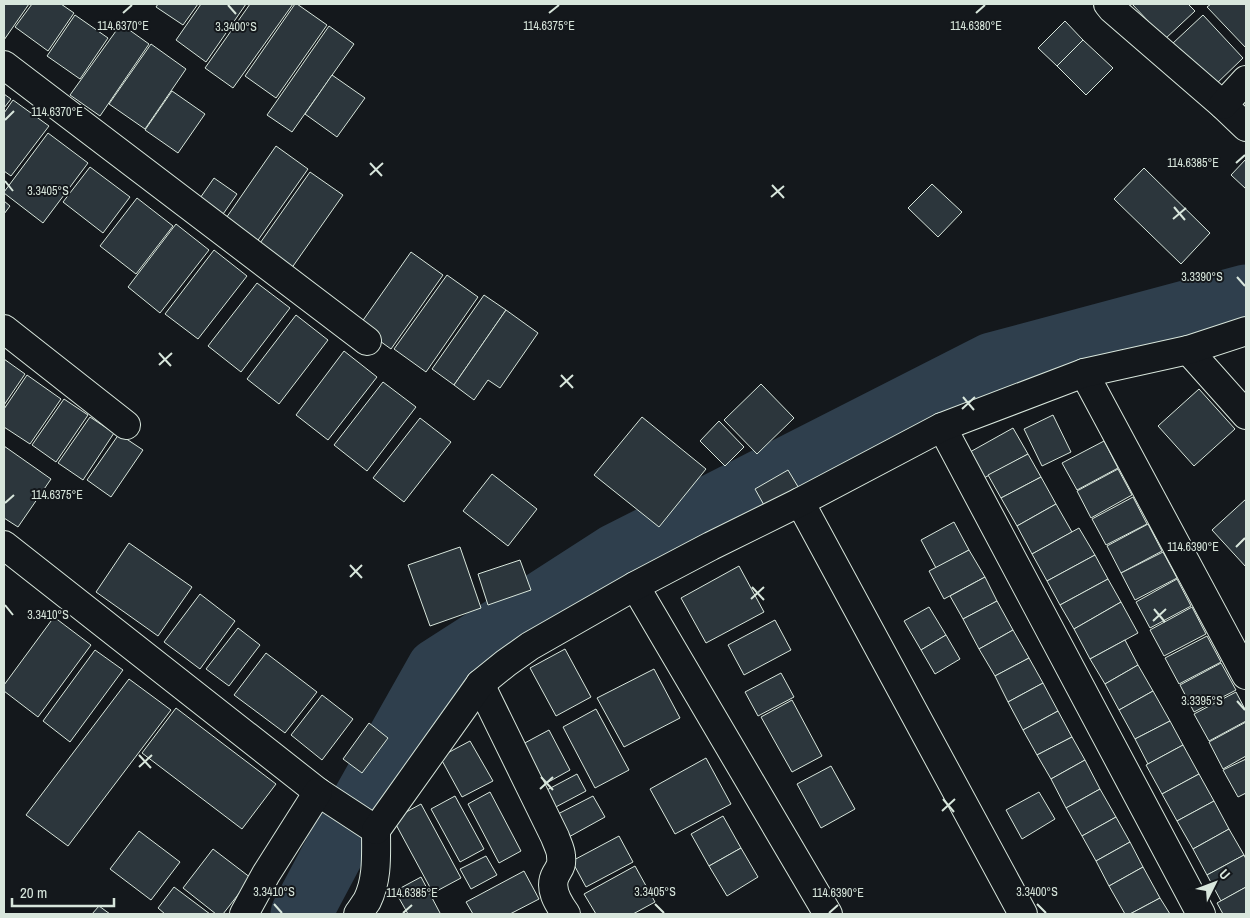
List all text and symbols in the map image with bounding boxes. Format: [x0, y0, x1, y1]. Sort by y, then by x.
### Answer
text: 114.6370°E [97, 18, 149, 34]
text: 114.6375°E [523, 18, 575, 34]
text: 114.6380°E [950, 18, 1002, 34]
text: 3.3400°S [215, 19, 257, 35]
text: 114.6370°E [31, 104, 83, 120]
text: 114.6385°E [1167, 155, 1219, 171]
text: 3.3405°S [27, 183, 69, 199]
text: 3.3390°S [1181, 269, 1223, 285]
text: 114.6375°E [31, 487, 83, 503]
text: 114.6390°E [1167, 539, 1219, 555]
text: 3.3410°S [27, 607, 69, 623]
text: 3.3395°S [1181, 693, 1223, 709]
north arrow [1190, 858, 1240, 908]
text: U [1215, 865, 1234, 883]
scale bar [12, 876, 115, 908]
text: 20 m [20, 882, 47, 903]
text: 3.3410°S [253, 884, 295, 900]
text: 3.3405°S [634, 884, 676, 900]
text: 3.3400°S [1016, 884, 1058, 900]
text: 114.6385°E [386, 885, 438, 901]
text: 114.6390°E [812, 885, 864, 901]

